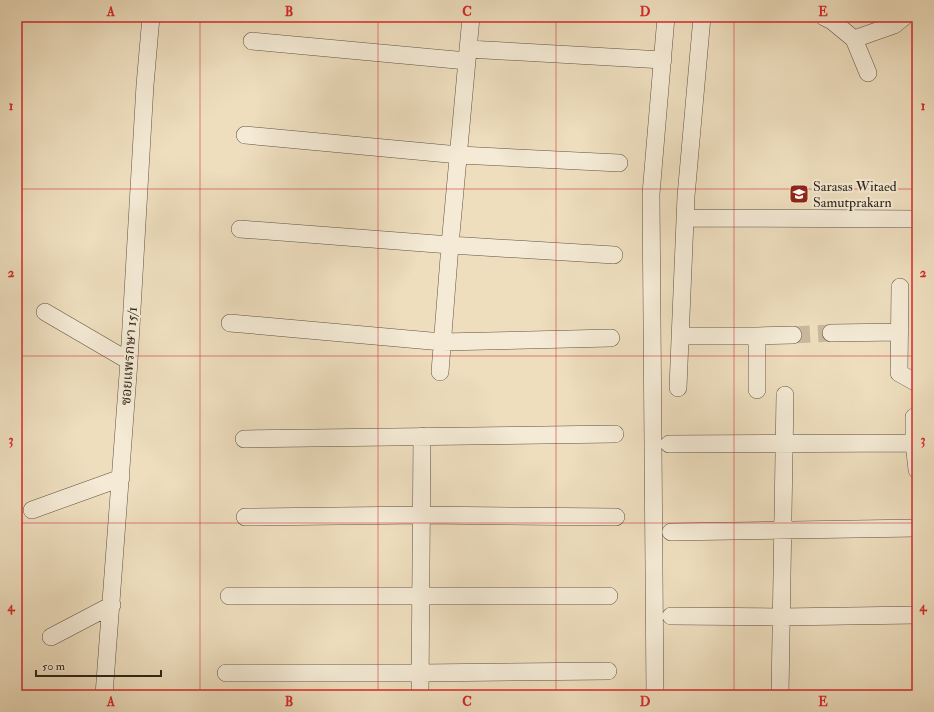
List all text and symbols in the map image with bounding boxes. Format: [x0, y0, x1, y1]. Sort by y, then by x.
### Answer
text: A [106, 4, 116, 20]
text: B [285, 4, 293, 20]
text: C [462, 4, 472, 20]
text: D [640, 4, 651, 20]
text: E [818, 4, 828, 20]
text: 1 [9, 98, 14, 114]
text: 1 [921, 98, 926, 114]
place label: Sarasas Witaed Samutprakarn [813, 178, 897, 212]
school or university icon: Sarasas Witaed Samutprakarn [788, 183, 810, 205]
text: 2 [8, 265, 15, 281]
text: 2 [920, 265, 927, 281]
street label: ซอยแพรกษา 15/1 [117, 306, 141, 406]
text: 3 [9, 432, 14, 448]
text: 3 [921, 432, 926, 448]
text: 4 [6, 599, 15, 615]
text: 4 [918, 599, 927, 615]
scale bar [36, 652, 161, 678]
text: 50 m [42, 659, 66, 674]
text: A [106, 694, 116, 710]
text: B [285, 694, 293, 710]
text: C [462, 694, 472, 710]
text: D [640, 694, 651, 710]
text: E [818, 694, 828, 710]

